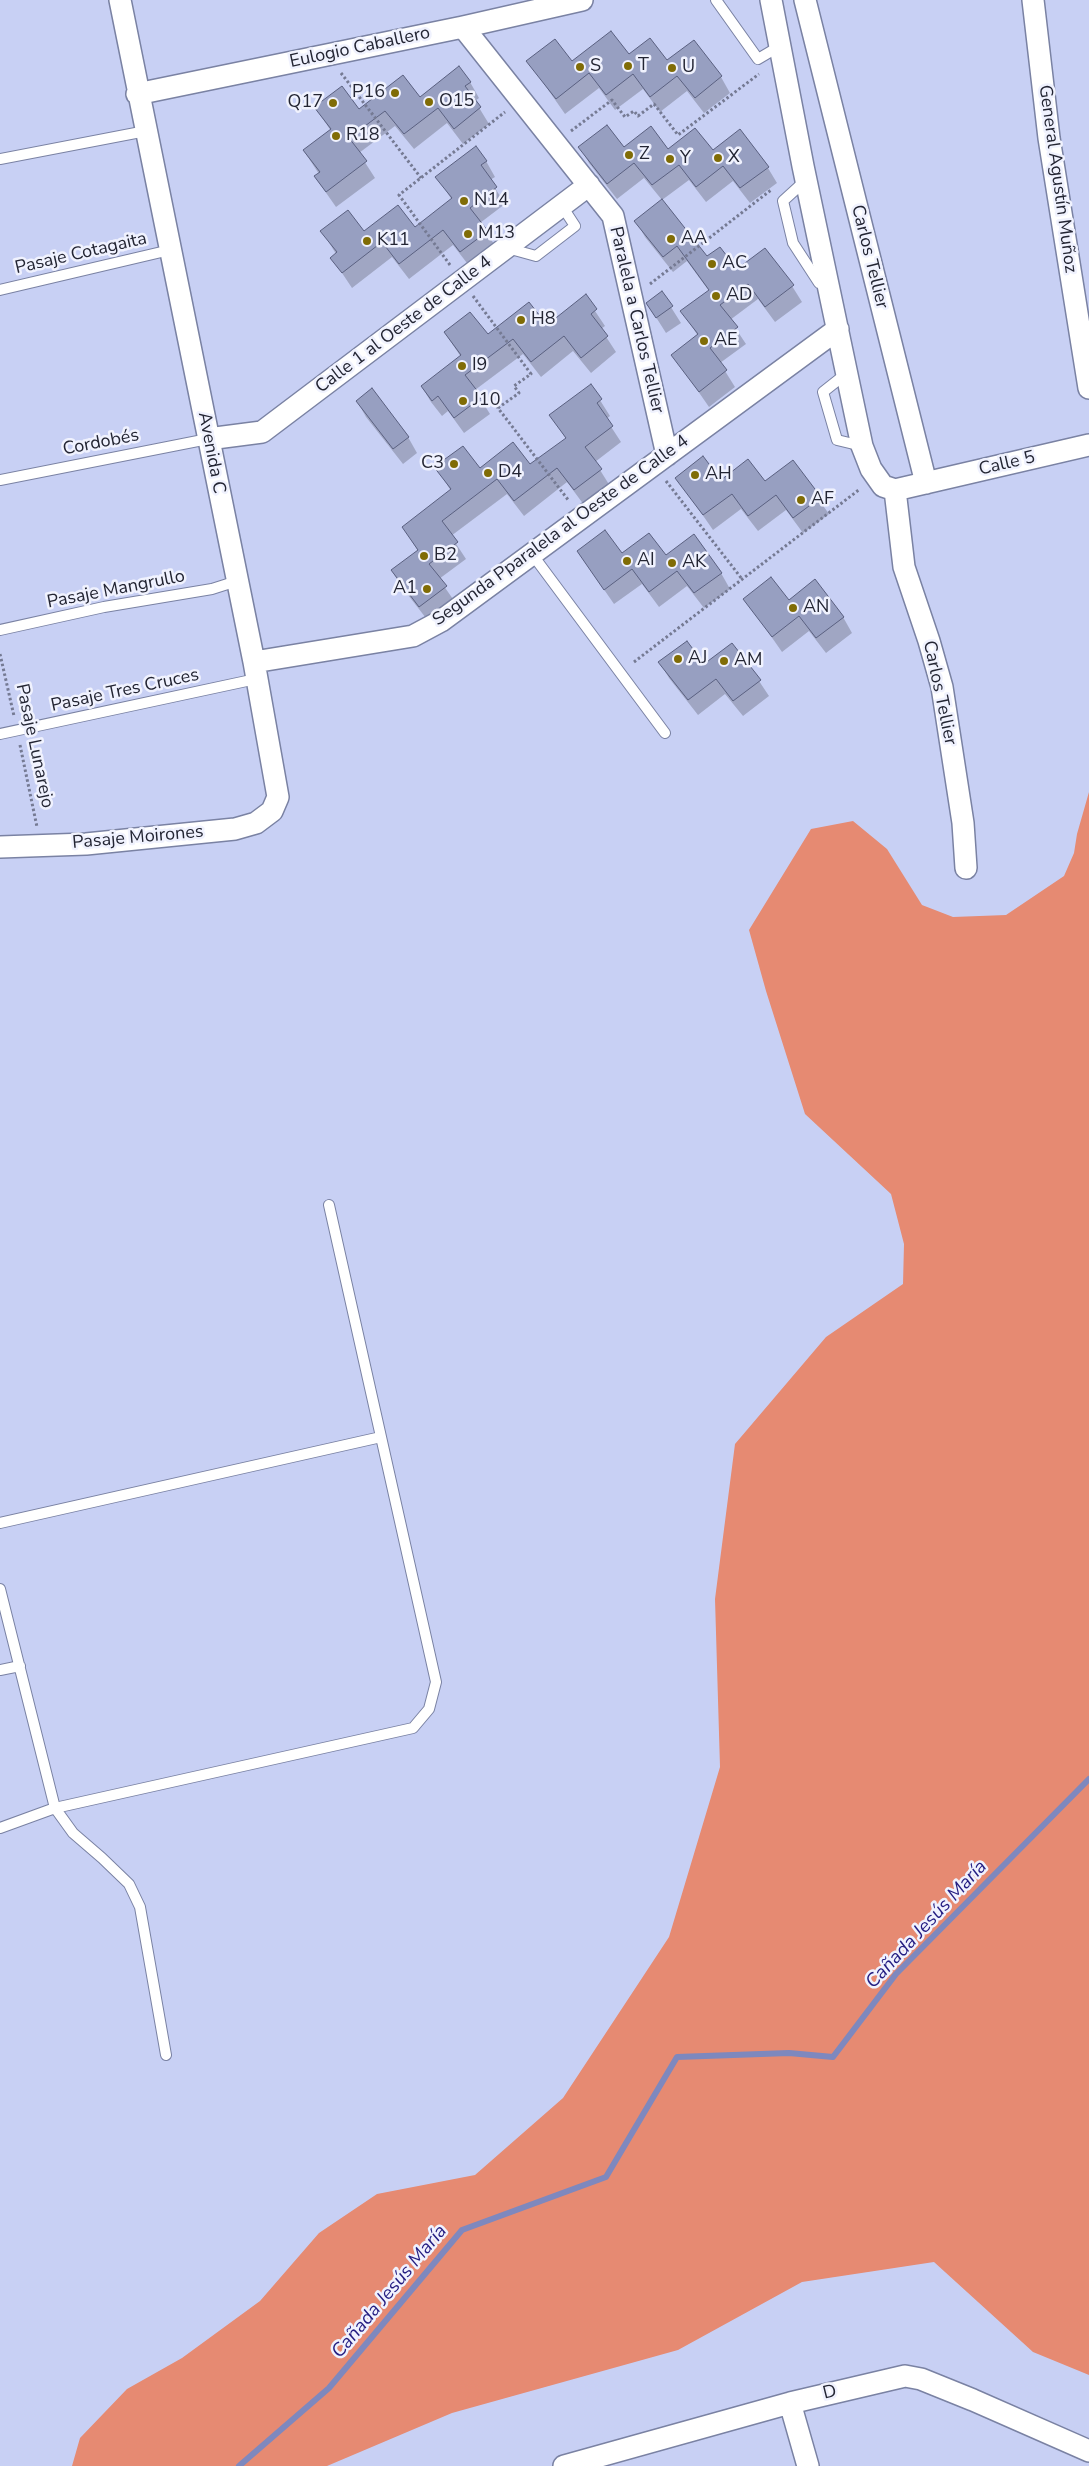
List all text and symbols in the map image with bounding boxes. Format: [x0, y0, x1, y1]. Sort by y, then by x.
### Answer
street label: Eulogio Caballero [288, 23, 432, 73]
place label: T [638, 55, 649, 77]
place label: S [590, 56, 601, 78]
place label: U [682, 57, 695, 79]
marker: T [622, 60, 634, 72]
marker: S [574, 61, 586, 73]
marker: U [666, 62, 678, 74]
place label: P16 [352, 82, 385, 104]
street label: General Agustín Muñoz [1033, 84, 1081, 274]
marker: P16 [389, 87, 401, 99]
place label: O15 [439, 91, 474, 113]
place label: Q17 [288, 92, 323, 114]
marker: O15 [423, 96, 435, 108]
marker: Q17 [327, 97, 339, 109]
place label: R18 [346, 125, 380, 147]
marker: R18 [330, 130, 342, 142]
place label: Z [639, 144, 650, 166]
place label: X [728, 147, 740, 169]
place label: Y [680, 148, 691, 170]
marker: Z [623, 149, 635, 161]
marker: X [712, 152, 724, 164]
marker: Y [664, 153, 676, 165]
place label: N14 [474, 190, 509, 212]
marker: N14 [458, 195, 470, 207]
street label: Carlos Tellier [846, 203, 892, 311]
place label: M13 [478, 223, 515, 245]
street label: Paralela a Carlos Tellier [604, 224, 668, 416]
street label: Pasaje Cotagaita [13, 228, 149, 280]
marker: M13 [462, 228, 474, 240]
place label: AA [681, 228, 707, 250]
place label: K11 [377, 230, 410, 252]
marker: AA [665, 233, 677, 245]
marker: K11 [361, 235, 373, 247]
street label: Calle 1 al Oeste de Calle 4 [312, 252, 496, 398]
place label: AC [722, 253, 747, 275]
marker: AC [706, 258, 718, 270]
place label: AD [726, 285, 752, 307]
marker: AD [710, 290, 722, 302]
place label: H8 [531, 309, 555, 331]
marker: H8 [515, 314, 527, 326]
place label: AE [714, 330, 738, 352]
marker: AE [698, 335, 710, 347]
place label: I9 [472, 355, 487, 377]
marker: I9 [456, 360, 468, 372]
place label: J10 [473, 390, 500, 412]
marker: J10 [457, 395, 469, 407]
street label: Avenida C [193, 410, 229, 496]
street label: Cordobés [61, 425, 141, 461]
street label: Segunda Pparalela al Oeste de Calle 4 [429, 431, 693, 631]
street label: Calle 5 [977, 447, 1037, 481]
place label: C3 [421, 453, 444, 475]
marker: C3 [448, 458, 460, 470]
place label: D4 [498, 462, 522, 484]
place label: AH [705, 464, 732, 486]
marker: D4 [482, 467, 494, 479]
marker: AH [689, 469, 701, 481]
place label: AF [811, 489, 834, 511]
marker: AF [795, 494, 807, 506]
place label: B2 [434, 545, 457, 567]
marker: B2 [418, 550, 430, 562]
place label: AI [637, 550, 655, 572]
place label: AK [682, 552, 706, 574]
marker: AI [621, 555, 633, 567]
marker: AK [666, 557, 678, 569]
street label: Pasaje Mangrullo [45, 566, 187, 614]
place label: A1 [393, 578, 417, 600]
marker: A1 [421, 583, 433, 595]
place label: AN [803, 597, 829, 619]
marker: AN [787, 602, 799, 614]
street label: Carlos Tellier [917, 639, 961, 747]
place label: AJ [688, 648, 707, 670]
place label: AM [734, 650, 763, 672]
marker: AJ [672, 653, 684, 665]
marker: AM [718, 655, 730, 667]
street label: Pasaje Tres Cruces [49, 665, 201, 717]
street label: Pasaje Lunarejo [10, 682, 58, 810]
street label: Pasaje Moirones [72, 822, 204, 854]
water label: Cañada Jesús María [862, 1856, 992, 1994]
water label: Cañada Jesús María [328, 2221, 452, 2363]
street label: D [821, 2381, 839, 2405]

